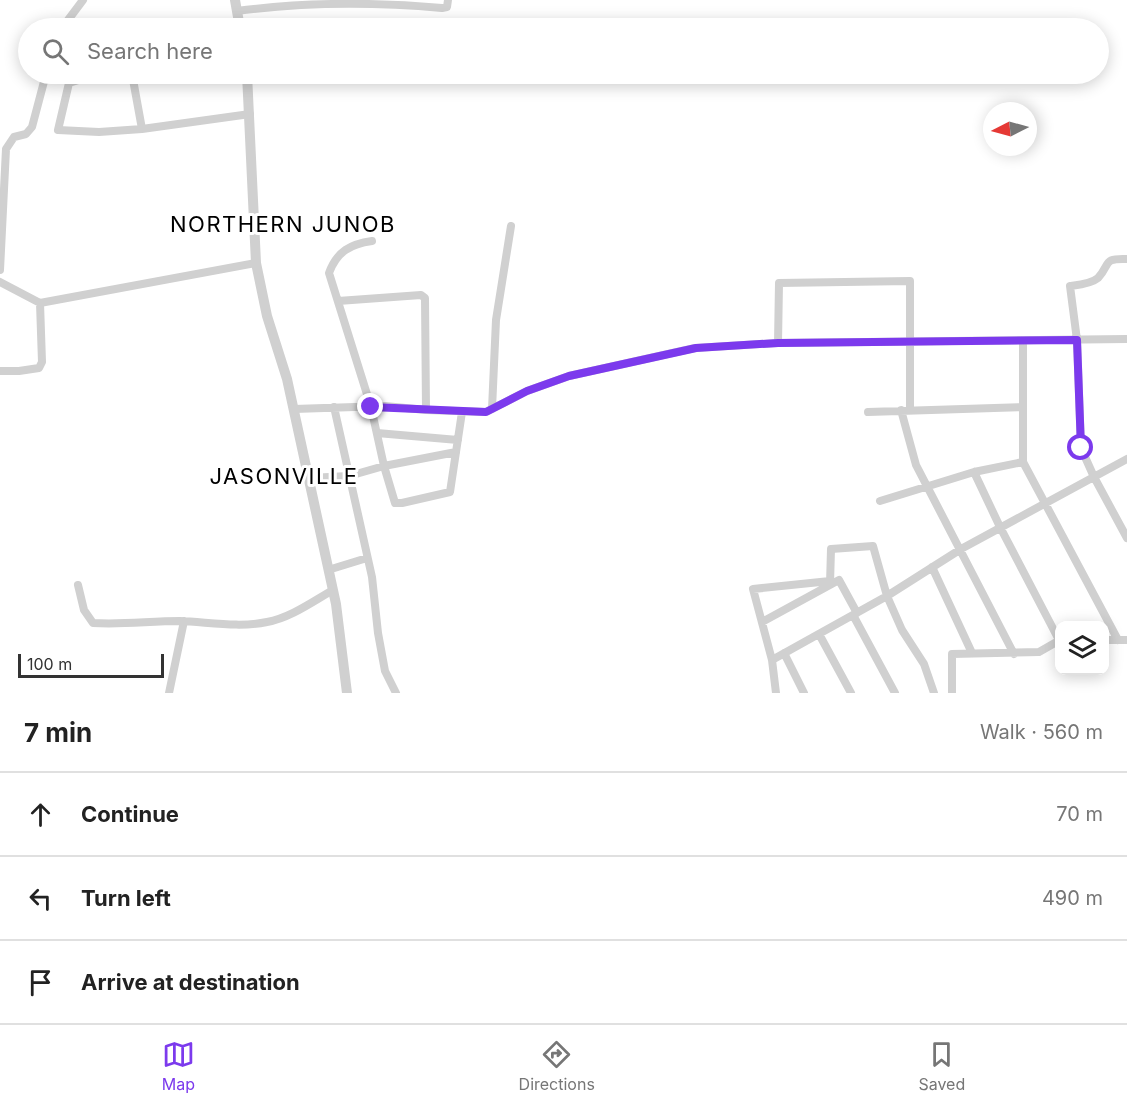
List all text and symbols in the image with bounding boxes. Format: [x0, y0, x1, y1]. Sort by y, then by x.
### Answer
search box [18, 18, 1109, 84]
icon: search [39, 35, 72, 68]
text: Search here [87, 38, 213, 64]
north arrow [983, 102, 1037, 156]
district label: NORTHERN JUNOB [170, 211, 396, 237]
route end [357, 393, 383, 419]
route start [1067, 434, 1093, 460]
district label: JASONVILLE [209, 463, 359, 489]
map controls [1055, 621, 1109, 675]
button: layers [1055, 621, 1109, 675]
scale bar [18, 651, 164, 678]
text: 100 m [27, 654, 72, 674]
text: 7 min [24, 717, 92, 748]
text: Walk · 560 m [980, 720, 1103, 744]
icon: ahead [24, 798, 57, 831]
text: Continue [81, 801, 179, 827]
text: 70 m [1056, 802, 1103, 826]
icon: left [24, 882, 57, 915]
text: Turn left [81, 885, 171, 911]
text: 490 m [1042, 886, 1103, 910]
icon: arrive [24, 966, 57, 999]
text: Arrive at destination [81, 969, 300, 995]
tab: Map [162, 1038, 195, 1094]
tab: Directions [519, 1038, 595, 1094]
tab: Saved [918, 1038, 965, 1094]

